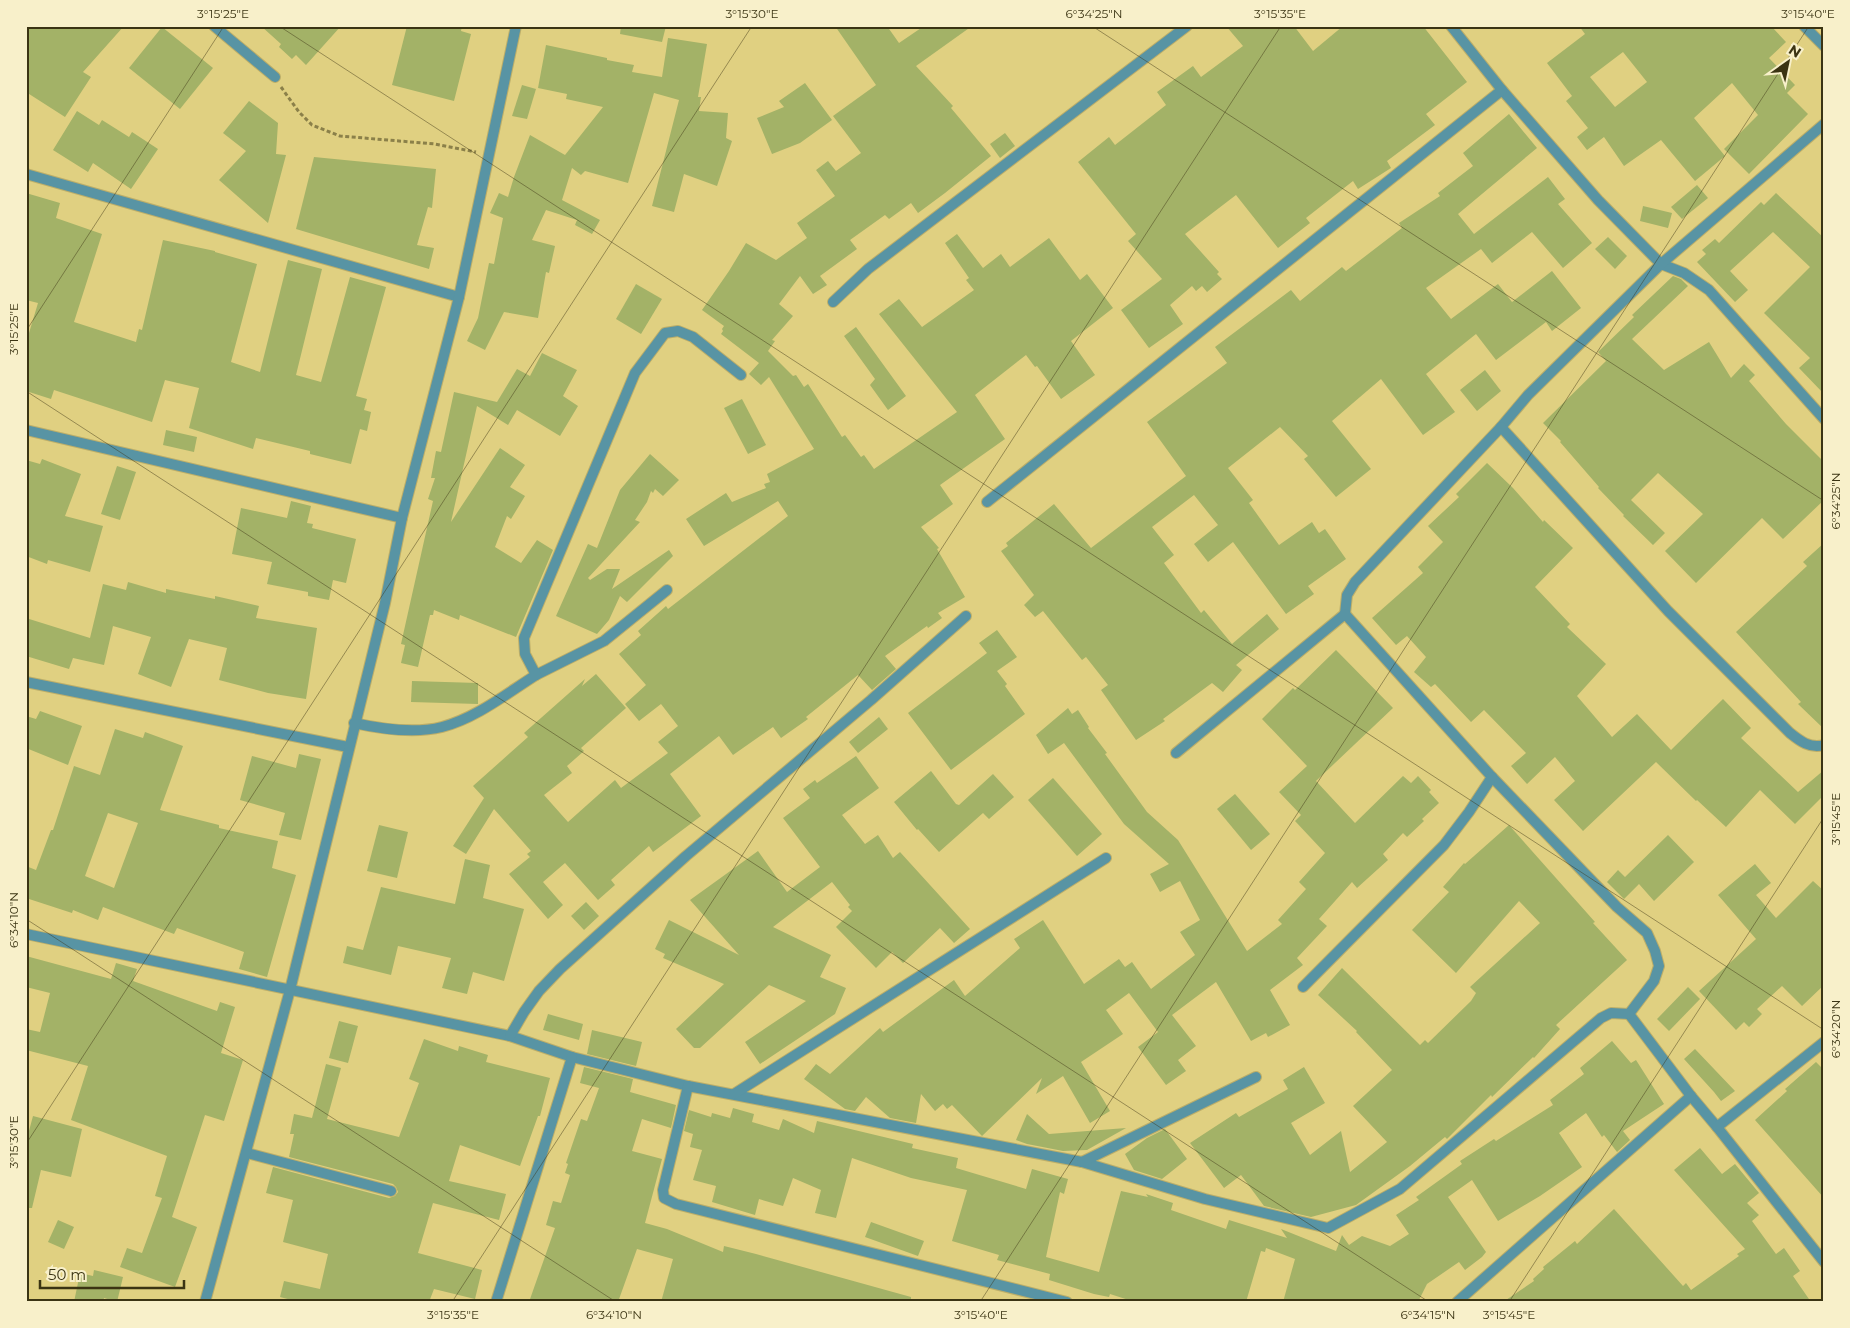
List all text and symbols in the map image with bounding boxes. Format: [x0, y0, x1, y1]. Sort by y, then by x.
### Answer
text: 3°15'25"E [197, 6, 249, 21]
text: 3°15'30"E [725, 6, 779, 21]
text: 6°34'25"N [1065, 6, 1123, 21]
text: 3°15'35"E [1254, 6, 1306, 21]
text: 3°15'40"E [1781, 6, 1835, 21]
north arrow [1762, 38, 1812, 88]
text: N [1785, 40, 1805, 62]
text: 3°15'25"E [6, 303, 21, 355]
text: 6°34'25"N [1828, 472, 1843, 530]
text: 3°15'45"E [1828, 793, 1843, 845]
text: 6°34'10"N [6, 892, 21, 948]
text: 6°34'20"N [1828, 1000, 1843, 1058]
text: 3°15'30"E [6, 1115, 21, 1169]
scale bar [40, 1258, 184, 1290]
text: 50 m [48, 1265, 86, 1284]
text: 3°15'35"E [427, 1307, 479, 1322]
text: 6°34'10"N [586, 1307, 642, 1322]
text: 3°15'40"E [954, 1307, 1008, 1322]
text: 6°34'15"N [1401, 1307, 1455, 1322]
text: 3°15'45"E [1483, 1307, 1535, 1322]

